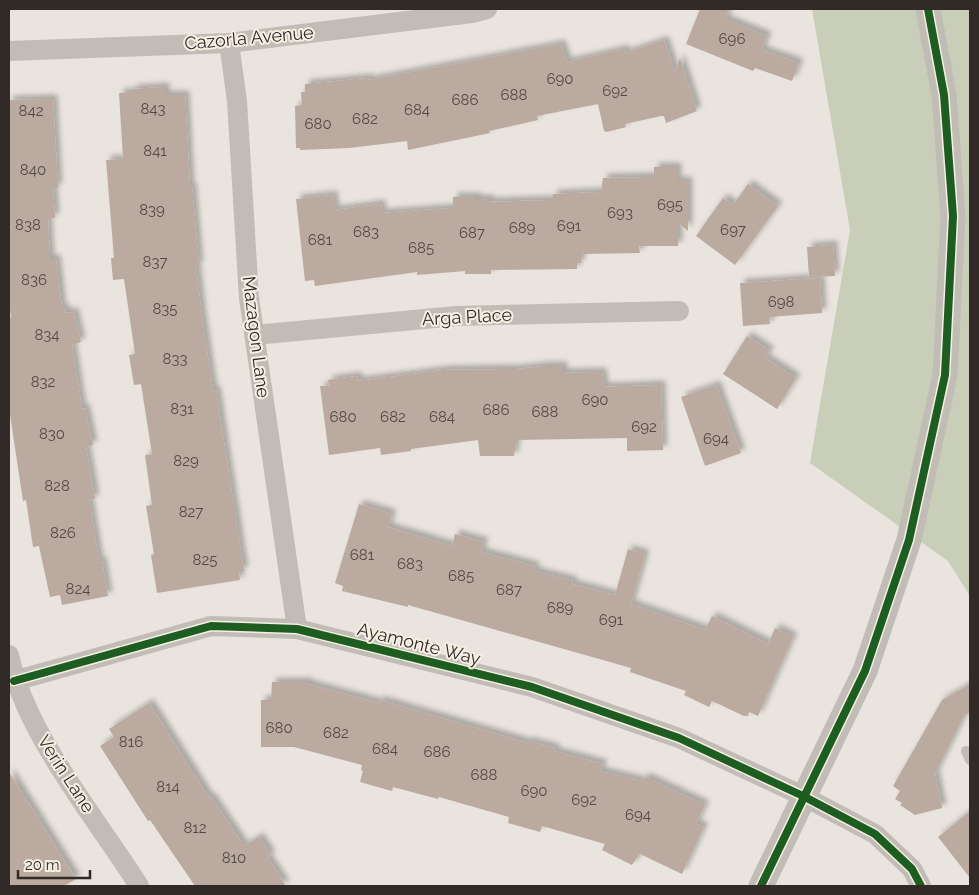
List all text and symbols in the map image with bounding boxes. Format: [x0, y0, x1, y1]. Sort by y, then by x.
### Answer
street label: Cazorla Avenue [183, 21, 315, 54]
house number: 696 [719, 30, 745, 48]
house number: 690 [546, 70, 574, 88]
house number: 692 [602, 82, 628, 100]
house number: 688 [501, 86, 528, 104]
house number: 686 [452, 91, 479, 109]
house number: 843 [140, 100, 166, 118]
house number: 684 [404, 101, 430, 119]
house number: 842 [19, 102, 44, 120]
house number: 682 [352, 110, 378, 128]
house number: 680 [304, 115, 332, 133]
house number: 841 [143, 142, 167, 160]
house number: 840 [20, 161, 46, 179]
house number: 695 [657, 196, 683, 214]
house number: 839 [139, 201, 165, 219]
house number: 693 [607, 204, 633, 222]
house number: 838 [15, 216, 41, 234]
house number: 691 [557, 217, 582, 235]
house number: 689 [509, 219, 536, 237]
house number: 697 [720, 221, 746, 239]
house number: 683 [353, 223, 379, 241]
house number: 687 [459, 224, 485, 242]
house number: 681 [308, 231, 333, 249]
house number: 685 [408, 239, 434, 257]
house number: 837 [143, 253, 167, 271]
house number: 836 [21, 271, 47, 289]
street label: Mazagon Lane [239, 275, 274, 399]
house number: 698 [768, 293, 794, 311]
house number: 835 [152, 300, 178, 318]
street label: Arga Place [421, 304, 513, 329]
house number: 834 [34, 326, 60, 344]
house number: 833 [163, 350, 187, 368]
house number: 832 [31, 373, 56, 391]
house number: 690 [581, 391, 609, 409]
house number: 831 [170, 400, 194, 418]
house number: 686 [483, 401, 510, 419]
house number: 688 [532, 403, 559, 421]
house number: 680 [329, 408, 357, 426]
house number: 682 [380, 408, 406, 426]
house number: 684 [429, 408, 455, 426]
house number: 692 [631, 418, 657, 436]
house number: 830 [39, 425, 65, 443]
house number: 694 [703, 430, 729, 448]
house number: 829 [173, 452, 199, 470]
house number: 828 [44, 477, 70, 495]
house number: 827 [179, 503, 203, 521]
house number: 826 [50, 524, 76, 542]
house number: 681 [350, 546, 375, 564]
house number: 825 [193, 551, 217, 569]
house number: 683 [397, 555, 423, 573]
house number: 685 [448, 567, 474, 585]
house number: 824 [66, 580, 90, 598]
house number: 687 [496, 581, 522, 599]
house number: 689 [547, 599, 574, 617]
house number: 691 [599, 611, 624, 629]
street label: Ayamonte Way [355, 618, 483, 669]
house number: 680 [265, 719, 293, 737]
house number: 682 [323, 724, 349, 742]
street label: Verin Lane [34, 731, 99, 817]
house number: 816 [119, 733, 143, 751]
house number: 684 [372, 740, 398, 758]
house number: 686 [424, 743, 451, 761]
house number: 688 [471, 766, 498, 784]
house number: 814 [156, 778, 180, 796]
house number: 690 [520, 782, 548, 800]
house number: 692 [571, 791, 597, 809]
house number: 694 [625, 806, 651, 824]
house number: 812 [183, 819, 207, 837]
scale bar [18, 848, 90, 880]
house number: 810 [222, 849, 246, 867]
text: 20 m [25, 856, 60, 874]

